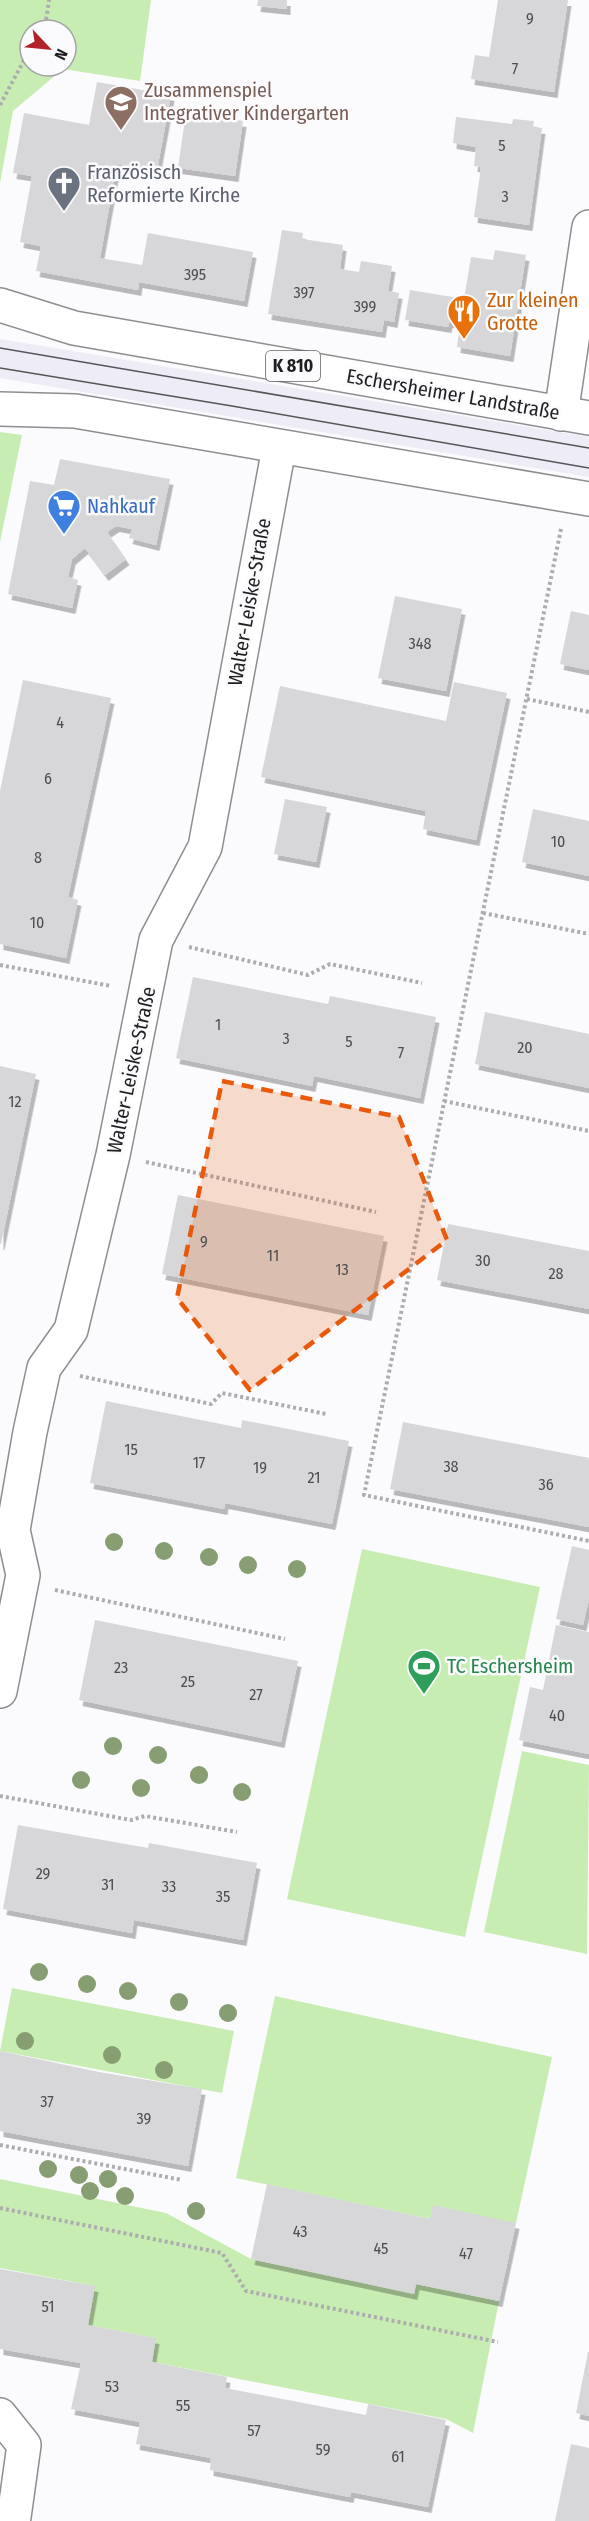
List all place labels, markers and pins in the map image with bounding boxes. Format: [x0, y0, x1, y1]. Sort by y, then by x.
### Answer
place label: Zusammenspiel Integrativer Kindergarten [144, 78, 349, 125]
school or university icon: Zusammenspiel Integrativer Kindergarten [103, 84, 139, 131]
place label: Französisch Reformierte Kirche [87, 160, 240, 207]
church icon: Französisch Reformierte Kirche [46, 165, 82, 212]
place label: Zur kleinen Grotte [487, 288, 579, 335]
restaurant icon: Zur kleinen Grotte [446, 293, 482, 340]
supermarket icon: Nahkauf [46, 488, 82, 535]
place label: Nahkauf [87, 494, 157, 518]
sports icon: TC Eschersheim [406, 1648, 442, 1695]
place label: TC Eschersheim [447, 1654, 573, 1678]

